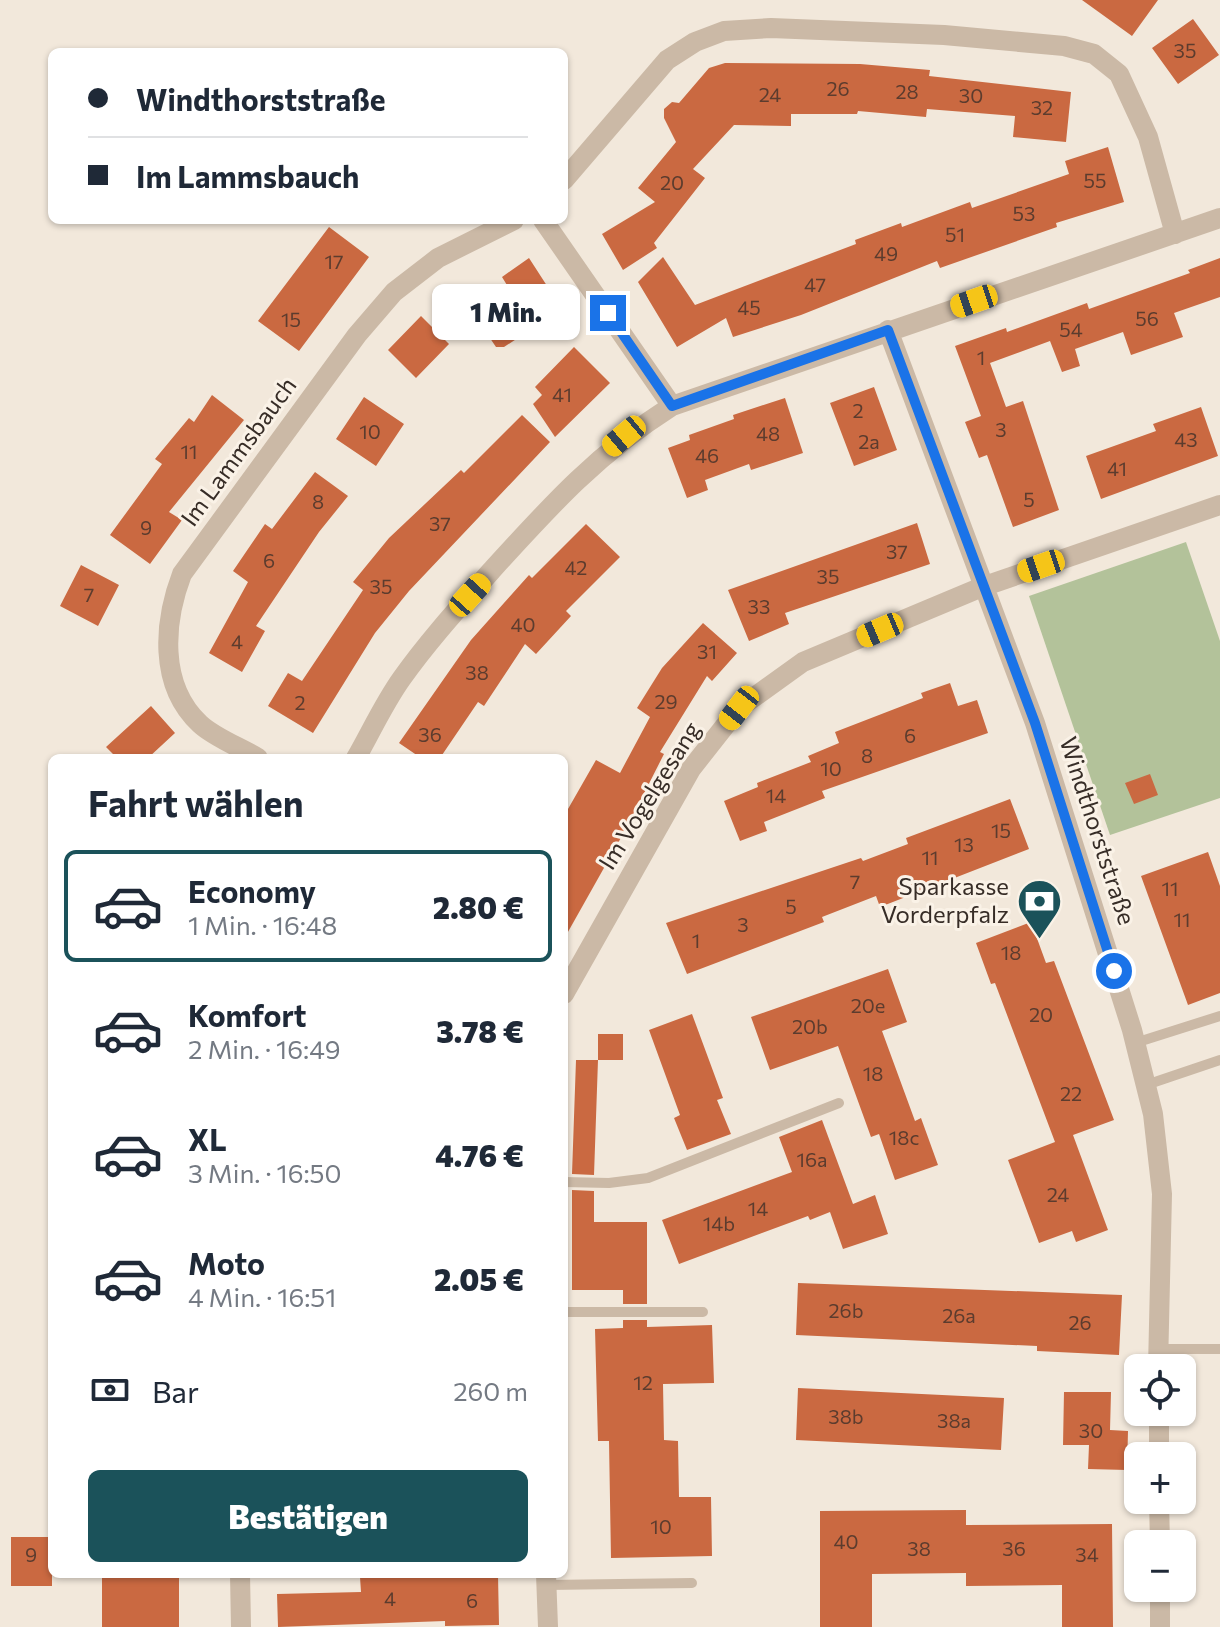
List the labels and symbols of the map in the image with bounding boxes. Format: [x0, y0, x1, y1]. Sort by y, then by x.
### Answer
house number: 35 [1174, 38, 1196, 62]
house number: 26 [826, 76, 850, 100]
house number: 28 [895, 79, 919, 103]
house number: 24 [759, 82, 781, 106]
house number: 30 [959, 83, 983, 107]
house number: 32 [1031, 95, 1053, 119]
house number: 55 [1084, 168, 1106, 192]
house number: 20 [660, 170, 684, 194]
house number: 53 [1013, 201, 1035, 225]
house number: 51 [945, 222, 965, 246]
house number: 49 [874, 241, 898, 265]
house number: 17 [324, 249, 344, 273]
house number: 47 [804, 272, 826, 296]
car [947, 282, 1001, 320]
callout: 1 Min. [432, 285, 580, 341]
route end [590, 295, 626, 331]
house number: 45 [737, 295, 761, 319]
house number: 56 [1135, 306, 1159, 330]
house number: 15 [281, 307, 301, 331]
house number: 54 [1059, 317, 1083, 341]
house number: 1 [977, 345, 985, 369]
street label: Im Lammsbauch [174, 371, 302, 531]
house number: 41 [552, 382, 572, 406]
house number: 2 [852, 398, 864, 422]
car [598, 411, 650, 461]
house number: 3 [995, 417, 1007, 441]
house number: 10 [359, 419, 381, 443]
house number: 48 [756, 421, 780, 445]
house number: 43 [1174, 427, 1198, 451]
house number: 2a [858, 429, 880, 453]
house number: 11 [180, 439, 198, 463]
house number: 46 [695, 443, 719, 467]
house number: 41 [1107, 456, 1127, 480]
house number: 5 [1023, 487, 1035, 511]
house number: 8 [312, 489, 324, 513]
house number: 37 [429, 511, 451, 535]
house number: 9 [140, 515, 152, 539]
house number: 37 [886, 539, 908, 563]
car [1014, 547, 1068, 585]
house number: 6 [263, 548, 275, 572]
house number: 42 [565, 555, 587, 579]
house number: 35 [817, 564, 839, 588]
car [445, 569, 495, 621]
house number: 35 [370, 574, 392, 598]
house number: 7 [84, 582, 94, 606]
house number: 33 [748, 594, 770, 618]
car [853, 610, 907, 650]
house number: 40 [510, 612, 536, 636]
house number: 4 [231, 629, 243, 653]
house number: 31 [697, 639, 717, 663]
house number: 38 [465, 660, 489, 684]
car [715, 682, 763, 734]
house number: 29 [654, 689, 678, 713]
house number: 2 [294, 690, 306, 714]
street label: Im Vogelgesang [592, 716, 706, 874]
house number: 36 [418, 722, 442, 746]
house number: 6 [904, 723, 916, 747]
street label: Windthorststraße [1054, 733, 1142, 928]
house number: 8 [861, 743, 873, 767]
house number: 10 [820, 756, 842, 780]
house number: 14 [766, 783, 786, 807]
house number: 15 [991, 818, 1011, 842]
house number: 13 [954, 832, 974, 856]
house number: 11 [921, 845, 939, 869]
house number: 7 [850, 869, 860, 893]
place label: Sparkasse Vorderpfalz [881, 871, 1009, 928]
house number: 11 [1161, 876, 1179, 900]
bank icon: Sparkasse Vorderpfalz [1016, 877, 1064, 940]
house number: 5 [785, 894, 797, 918]
house number: 11 [1173, 907, 1191, 931]
house number: 3 [737, 912, 749, 936]
house number: 1 [692, 928, 700, 952]
house number: 18 [1001, 940, 1021, 964]
route start [1096, 953, 1132, 989]
house number: 20e [851, 993, 885, 1017]
house number: 20 [1029, 1002, 1053, 1026]
house number: 20b [792, 1014, 828, 1038]
house number: 18 [863, 1061, 883, 1085]
house number: 22 [1060, 1081, 1082, 1105]
house number: 18c [889, 1125, 919, 1149]
house number: 16a [796, 1147, 828, 1171]
house number: 24 [1047, 1182, 1069, 1206]
house number: 14 [748, 1196, 768, 1220]
house number: 14b [703, 1211, 735, 1235]
house number: 26b [828, 1298, 864, 1322]
house number: 26a [942, 1303, 976, 1327]
house number: 26 [1068, 1310, 1092, 1334]
house number: 12 [633, 1370, 653, 1394]
house number: 38b [828, 1404, 864, 1428]
house number: 38a [937, 1408, 971, 1432]
house number: 30 [1079, 1418, 1103, 1442]
house number: 10 [650, 1514, 672, 1538]
house number: 40 [833, 1529, 859, 1553]
house number: 38 [907, 1536, 931, 1560]
house number: 36 [1002, 1536, 1026, 1560]
house number: 9 [25, 1542, 37, 1566]
house number: 34 [1075, 1542, 1099, 1566]
house number: 4 [384, 1586, 396, 1610]
house number: 6 [466, 1588, 478, 1612]

